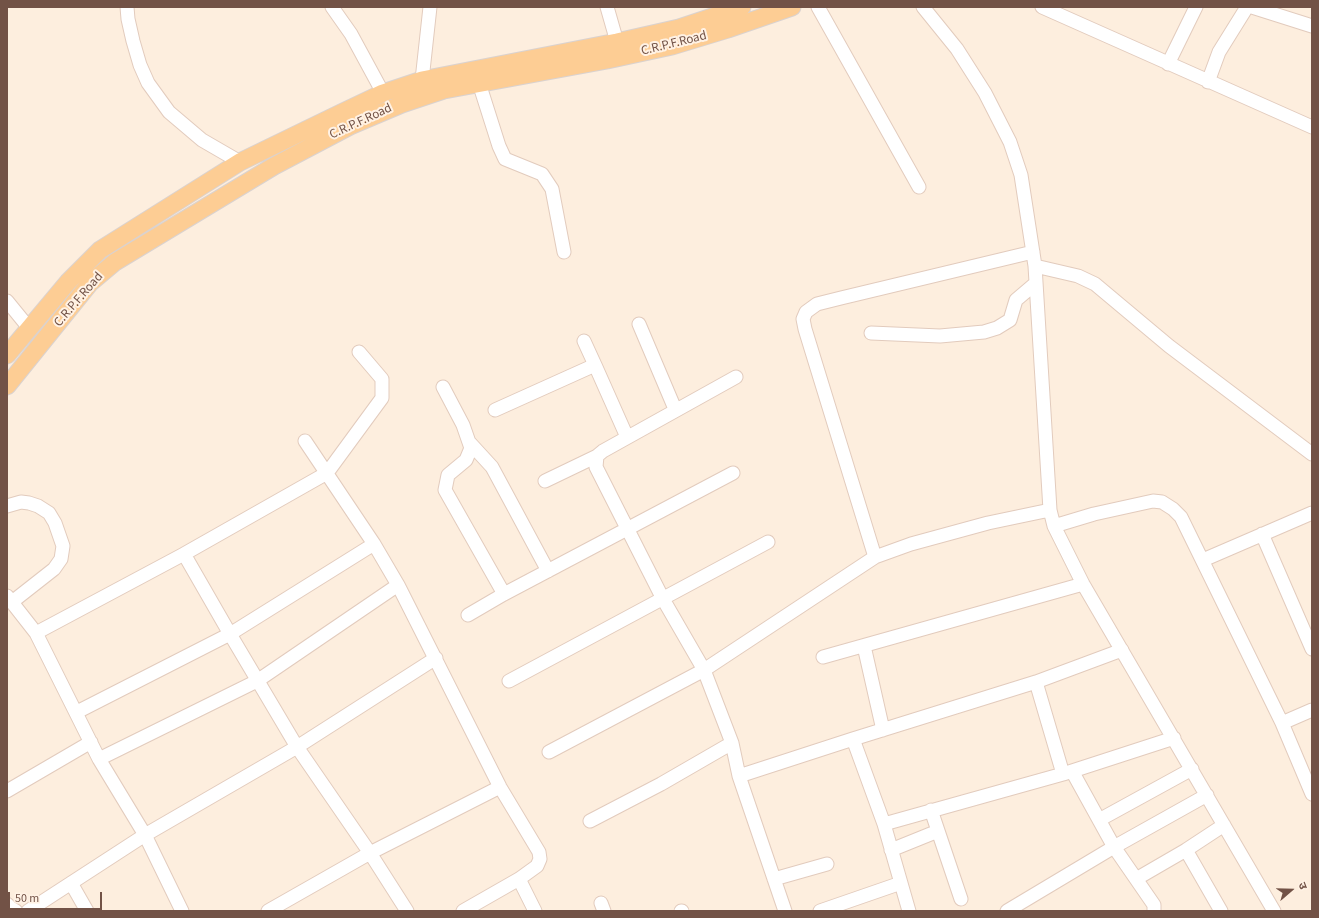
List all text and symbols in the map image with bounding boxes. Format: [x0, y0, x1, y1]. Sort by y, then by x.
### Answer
street label: C.R.P.F.Road [640, 28, 708, 60]
street label: C.R.P.F.Road [327, 101, 395, 143]
street label: C.R.P.F.Road [51, 270, 107, 330]
north arrow [1271, 870, 1311, 910]
text: उ [1295, 880, 1311, 891]
scale bar [10, 884, 104, 910]
text: 50 m [15, 890, 39, 907]

